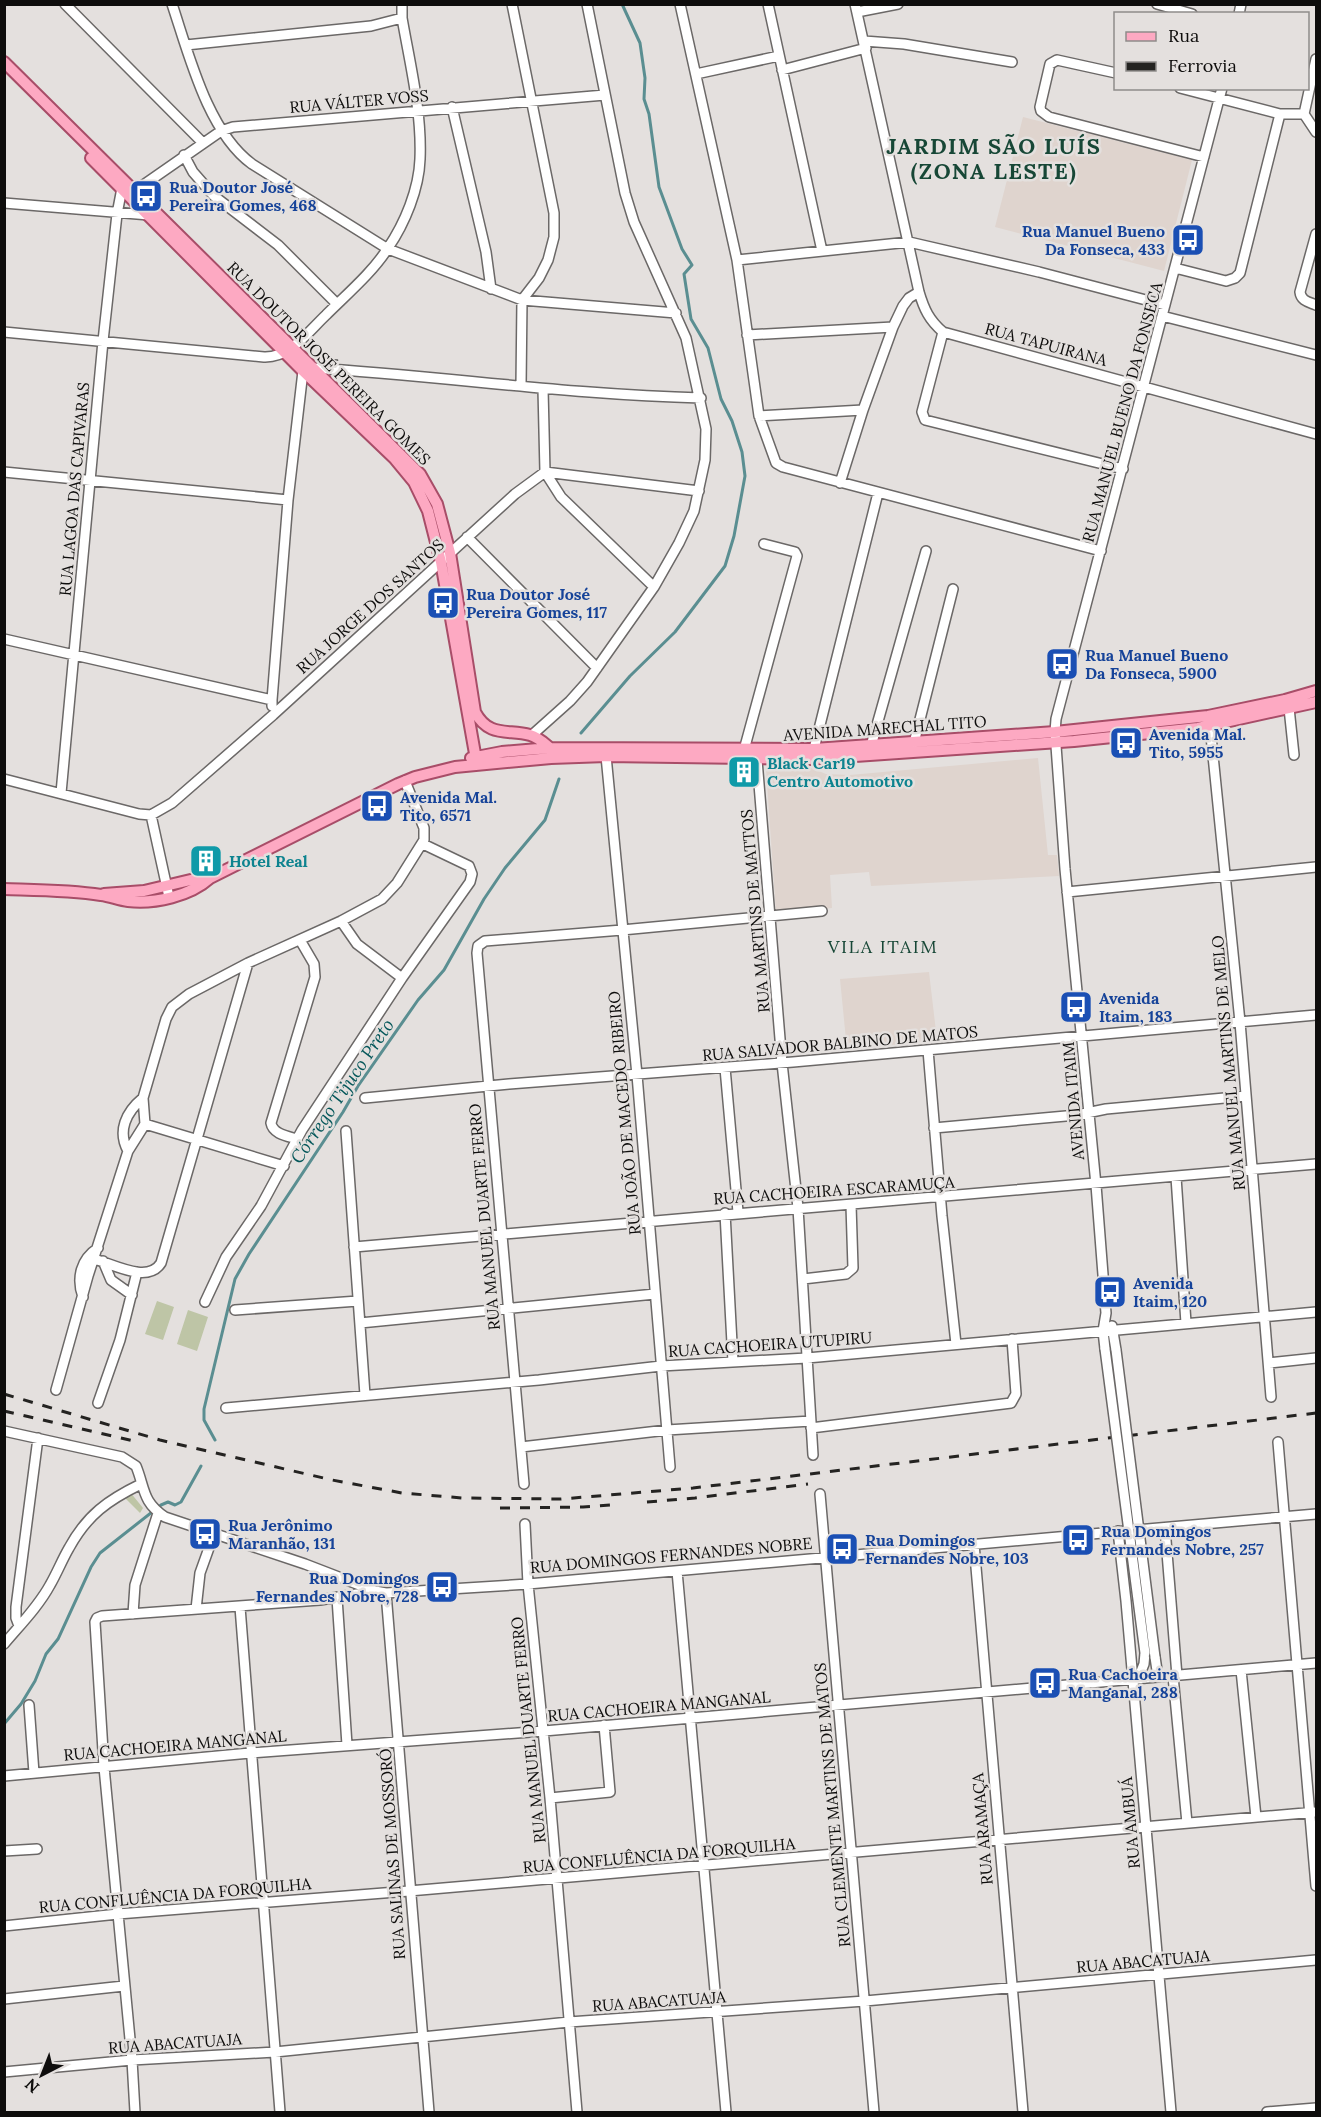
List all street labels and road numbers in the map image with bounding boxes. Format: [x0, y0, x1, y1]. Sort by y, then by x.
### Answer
street label: RUA VÁLTER VOSS [289, 85, 429, 117]
street label: RUA DOUTOR JOSÉ PEREIRA GOMES [223, 257, 435, 469]
street label: RUA MANUEL BUENO DA FONSECA [1078, 279, 1167, 544]
street label: RUA TAPUIRANA [983, 318, 1110, 370]
street label: RUA LAGOA DAS CAPIVARAS [55, 381, 93, 597]
street label: RUA JORGE DOS SANTOS [292, 534, 448, 678]
street label: AVENIDA MARECHAL TITO [782, 711, 987, 745]
street label: RUA MARTINS DE MATTOS [736, 808, 774, 1014]
street label: RUA MANUEL MARTINS DE MELO [1207, 935, 1249, 1191]
street label: RUA JOÃO DE MACEDO RIBEIRO [603, 990, 645, 1236]
street label: RUA SALVADOR BALBINO DE MATOS [701, 1021, 979, 1065]
street label: AVENIDA ITAIM [1058, 1041, 1088, 1162]
street label: RUA MANUEL DUARTE FERRO [464, 1103, 504, 1331]
street label: RUA CACHOEIRA ESCARAMUÇA [713, 1172, 956, 1208]
street label: RUA CACHOEIRA UTUPIRU [667, 1327, 873, 1361]
street label: RUA DOMINGOS FERNANDES NOBRE [529, 1533, 813, 1577]
street label: RUA MANUEL DUARTE FERRO [506, 1616, 550, 1844]
street label: RUA CLEMENTE MARTINS DE MATOS [810, 1662, 854, 1948]
street label: RUA CACHOEIRA MANGANAL [547, 1686, 771, 1726]
street label: RUA CACHOEIRA MANGANAL [63, 1725, 287, 1765]
street label: RUA SALINAS DE MOSSORÓ [375, 1748, 409, 1960]
street label: RUA ARAMAÇA [967, 1771, 997, 1886]
street label: RUA AMBUÁ [1116, 1775, 1144, 1870]
street label: RUA CONFLUÊNCIA DA FORQUILHA [522, 1833, 797, 1877]
street label: RUA CONFLUÊNCIA DA FORQUILHA [38, 1873, 313, 1917]
street label: RUA ABACATUAJA [1075, 1945, 1212, 1977]
street label: RUA ABACATUAJA [591, 1986, 728, 2016]
street label: RUA ABACATUAJA [107, 2028, 244, 2058]

